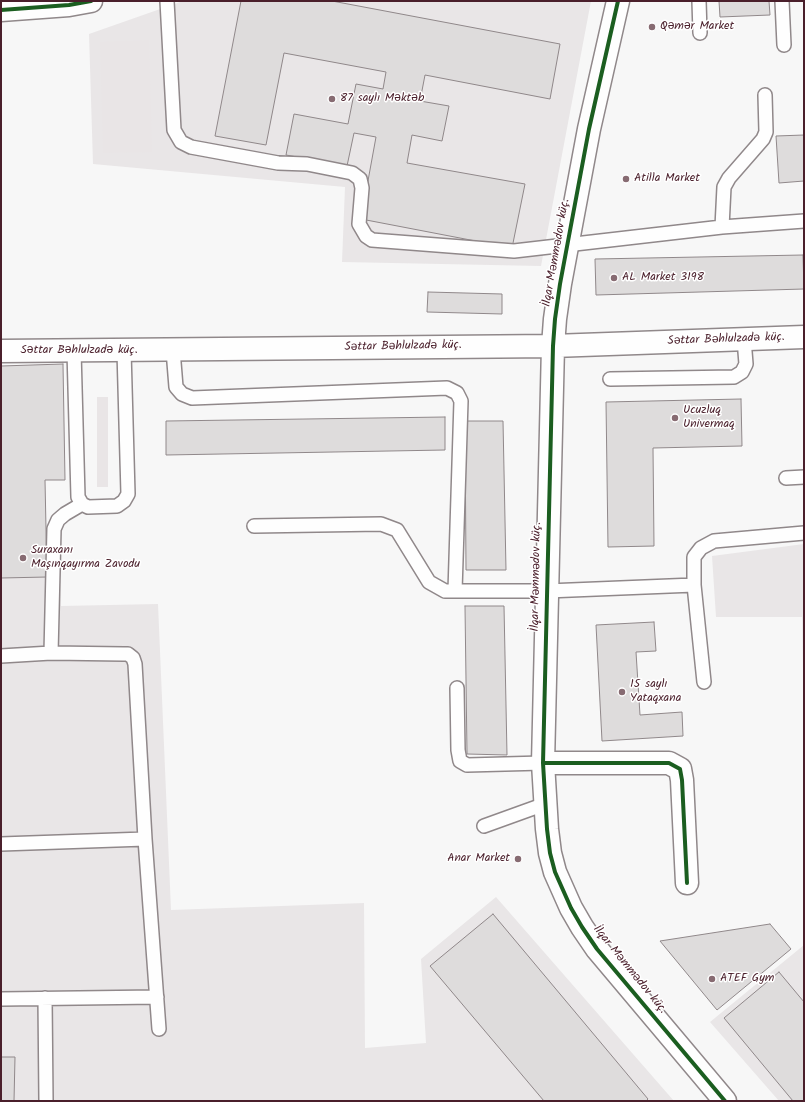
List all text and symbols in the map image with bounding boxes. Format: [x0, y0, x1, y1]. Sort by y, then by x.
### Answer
place label: Qəmər Market [660, 20, 734, 34]
marker: Qəmər Market [647, 22, 657, 32]
place label: 87 saylı Məktəb [340, 92, 424, 106]
marker: 87 saylı Məktəb [327, 94, 337, 104]
place label: Atilla Market [634, 172, 700, 186]
marker: Atilla Market [621, 174, 631, 184]
street label: İlqar Məmmədov küç. [540, 198, 574, 308]
place label: AL Market 3198 [622, 271, 704, 285]
marker: AL Market 3198 [609, 273, 619, 283]
street label: Səttar Bəhlulzadə küç. [667, 331, 785, 349]
street label: Səttar Bəhlulzadə küç. [344, 339, 462, 355]
street label: Səttar Bəhlulzadə küç. [20, 344, 138, 358]
place label: Ucuzluq Univermaq [683, 404, 735, 432]
marker: Ucuzluq Univermaq [670, 413, 680, 423]
street label: İlqar Məmmədov küç. [529, 522, 545, 632]
place label: Suraxanı Maşınqayırma Zavodu [31, 544, 140, 572]
marker: Suraxanı Maşınqayırma Zavodu [18, 553, 28, 563]
place label: 15 saylı Yataqxana [630, 678, 681, 706]
marker: 15 saylı Yataqxana [617, 687, 627, 697]
place label: Anar Market [447, 852, 510, 866]
marker: Anar Market [513, 854, 523, 864]
street label: İlqar Məmmədov küç. [589, 923, 669, 1017]
place label: ATEF Gym [720, 972, 774, 986]
marker: ATEF Gym [707, 974, 717, 984]

